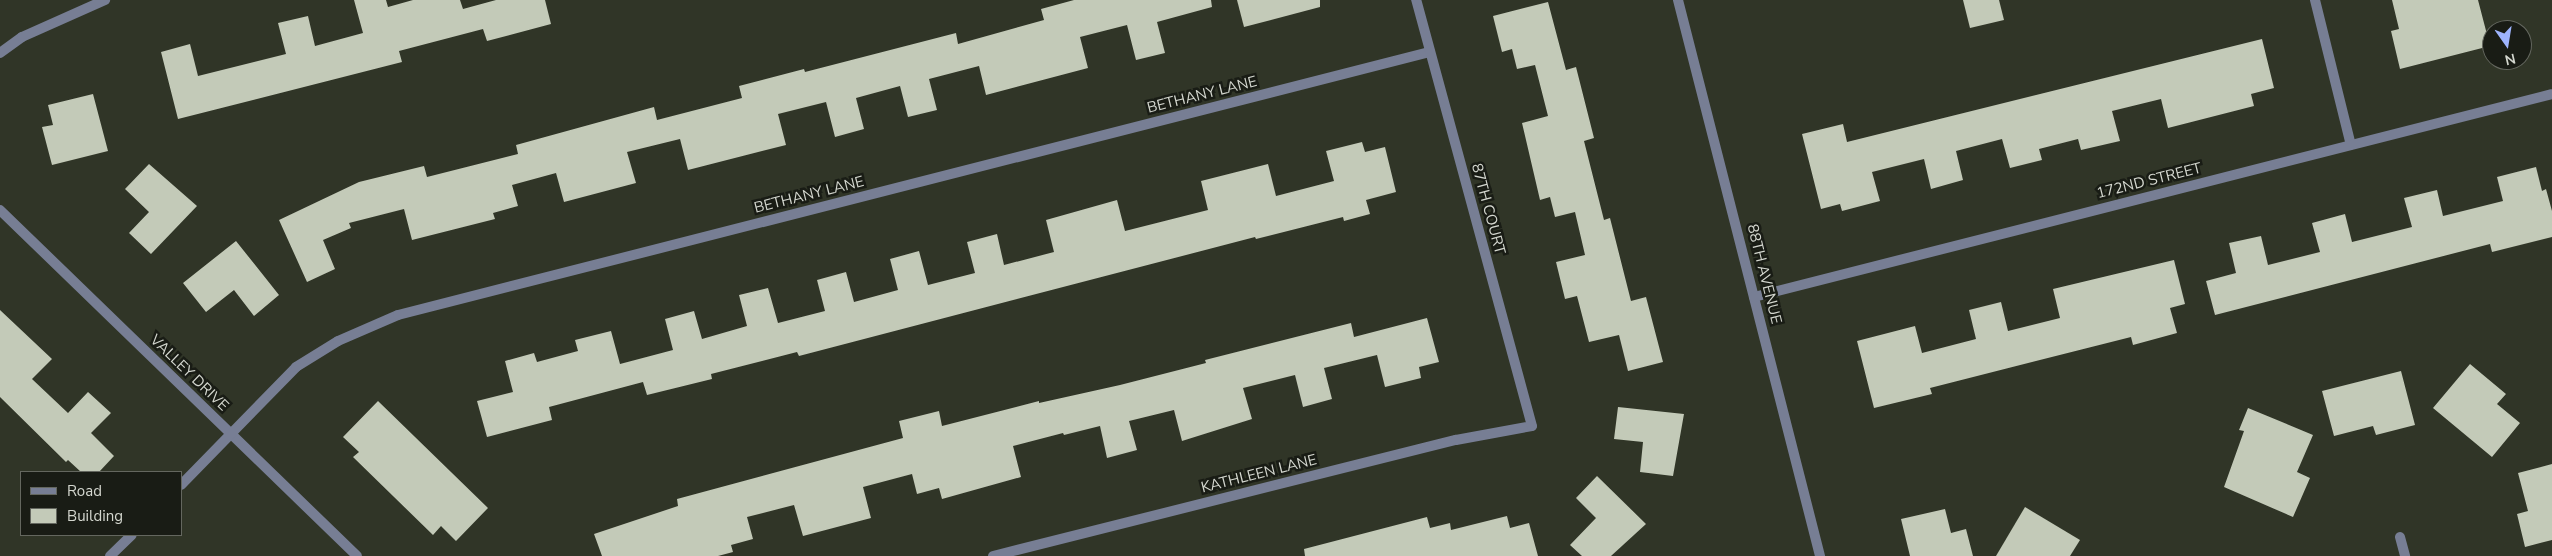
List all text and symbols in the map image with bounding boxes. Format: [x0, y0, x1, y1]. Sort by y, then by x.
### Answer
north arrow [2482, 20, 2532, 70]
text: N [2503, 49, 2518, 70]
street label: BETHANY LANE [1145, 73, 1259, 117]
street label: 172ND STREET [2095, 159, 2203, 203]
street label: 87TH COURT [1467, 162, 1509, 256]
street label: BETHANY LANE [752, 173, 866, 217]
street label: 88TH AVENUE [1743, 222, 1785, 326]
street label: VALLEY DRIVE [146, 331, 232, 415]
street label: KATHLEEN LANE [1199, 451, 1319, 497]
legend [20, 471, 182, 536]
text: Road [67, 481, 102, 501]
text: Building [67, 506, 123, 526]

